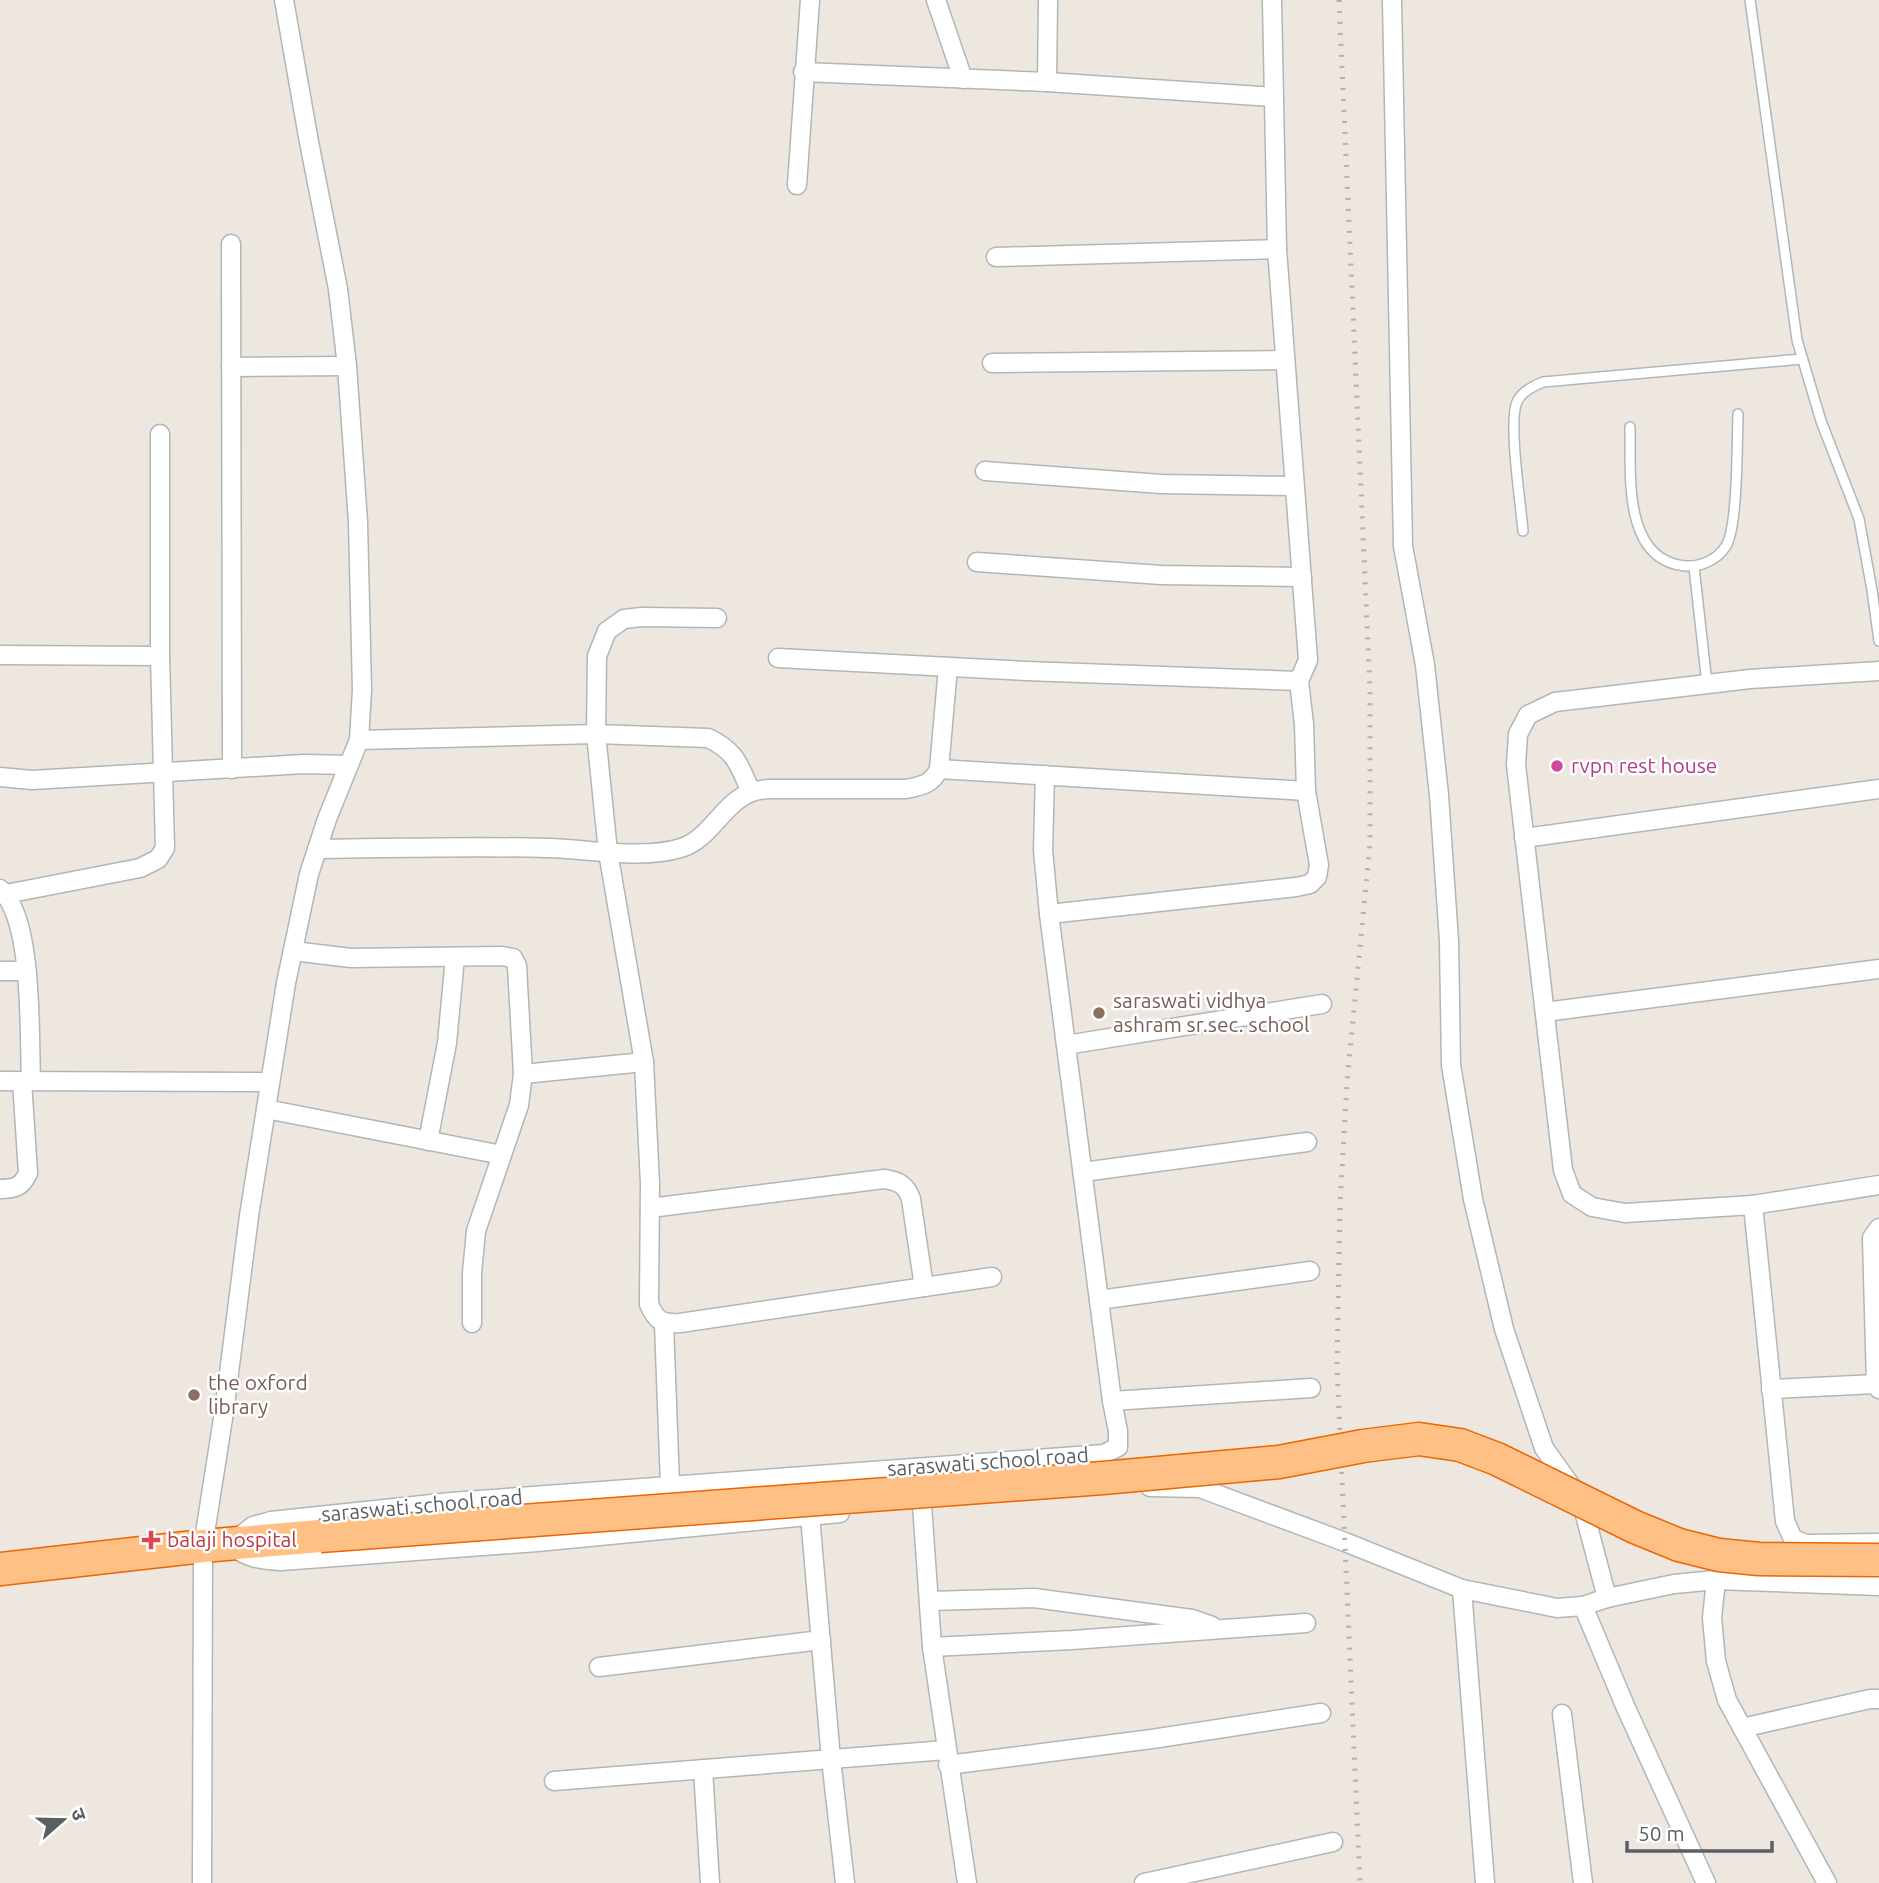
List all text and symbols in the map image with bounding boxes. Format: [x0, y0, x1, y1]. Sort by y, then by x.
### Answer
place label: rvpn rest house [1571, 753, 1717, 777]
marker: rvpn rest house [1549, 758, 1565, 774]
place label: saraswati vidhya ashram sr.sec. school [1113, 988, 1309, 1036]
marker: saraswati vidhya ashram sr.sec. school [1091, 1005, 1107, 1021]
place label: the oxford library [208, 1370, 308, 1418]
marker: the oxford library [186, 1387, 202, 1403]
street label: saraswati school road [886, 1442, 1090, 1480]
street label: saraswati school road [320, 1484, 524, 1526]
place label: balaji hospital [167, 1527, 297, 1551]
marker: balaji hospital [141, 1530, 161, 1550]
north arrow [28, 1785, 98, 1855]
text: उ [67, 1805, 92, 1824]
scale bar [1627, 1810, 1772, 1854]
text: 50 m [1638, 1821, 1685, 1845]

